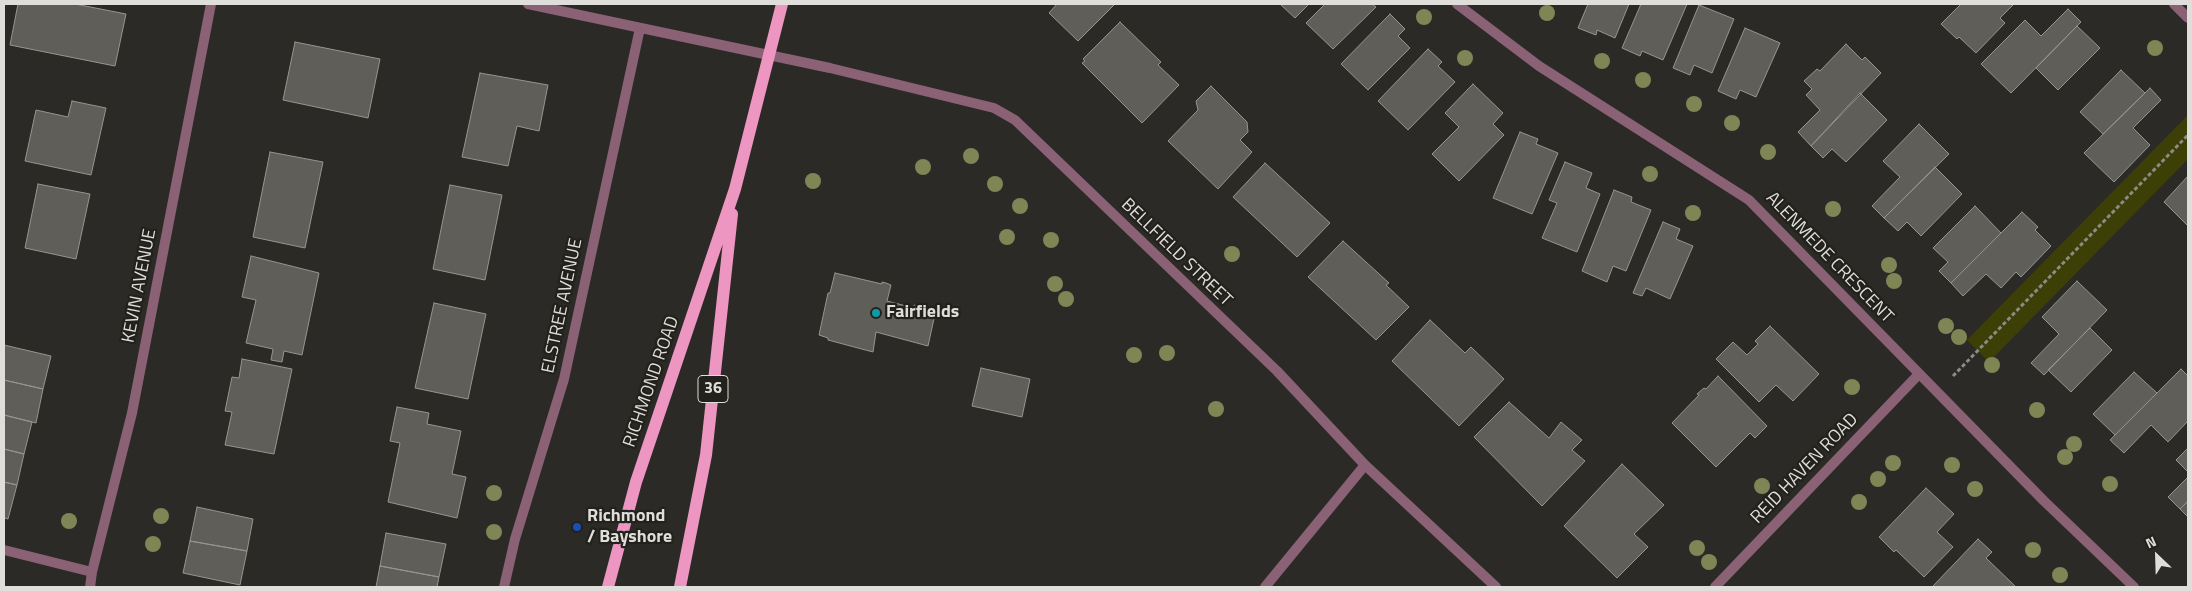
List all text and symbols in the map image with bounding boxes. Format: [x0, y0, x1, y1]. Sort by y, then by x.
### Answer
street label: ALENMEDE CRESCENT [1761, 188, 1897, 328]
street label: BELLFIELD STREET [1116, 195, 1236, 311]
street label: KEVIN AVENUE [118, 227, 162, 345]
street label: ELSTREE AVENUE [538, 237, 588, 375]
place label: Fairfields [886, 302, 959, 324]
marker: Fairfields [870, 307, 882, 319]
street label: RICHMOND ROAD [619, 314, 685, 450]
road number: 36 [698, 376, 728, 402]
street label: REID HAVEN ROAD [1747, 409, 1863, 529]
place label: Richmond / Bayshore [587, 506, 672, 548]
marker: Richmond / Bayshore [571, 521, 583, 533]
text: N [2142, 530, 2159, 553]
north arrow [2132, 531, 2182, 581]

